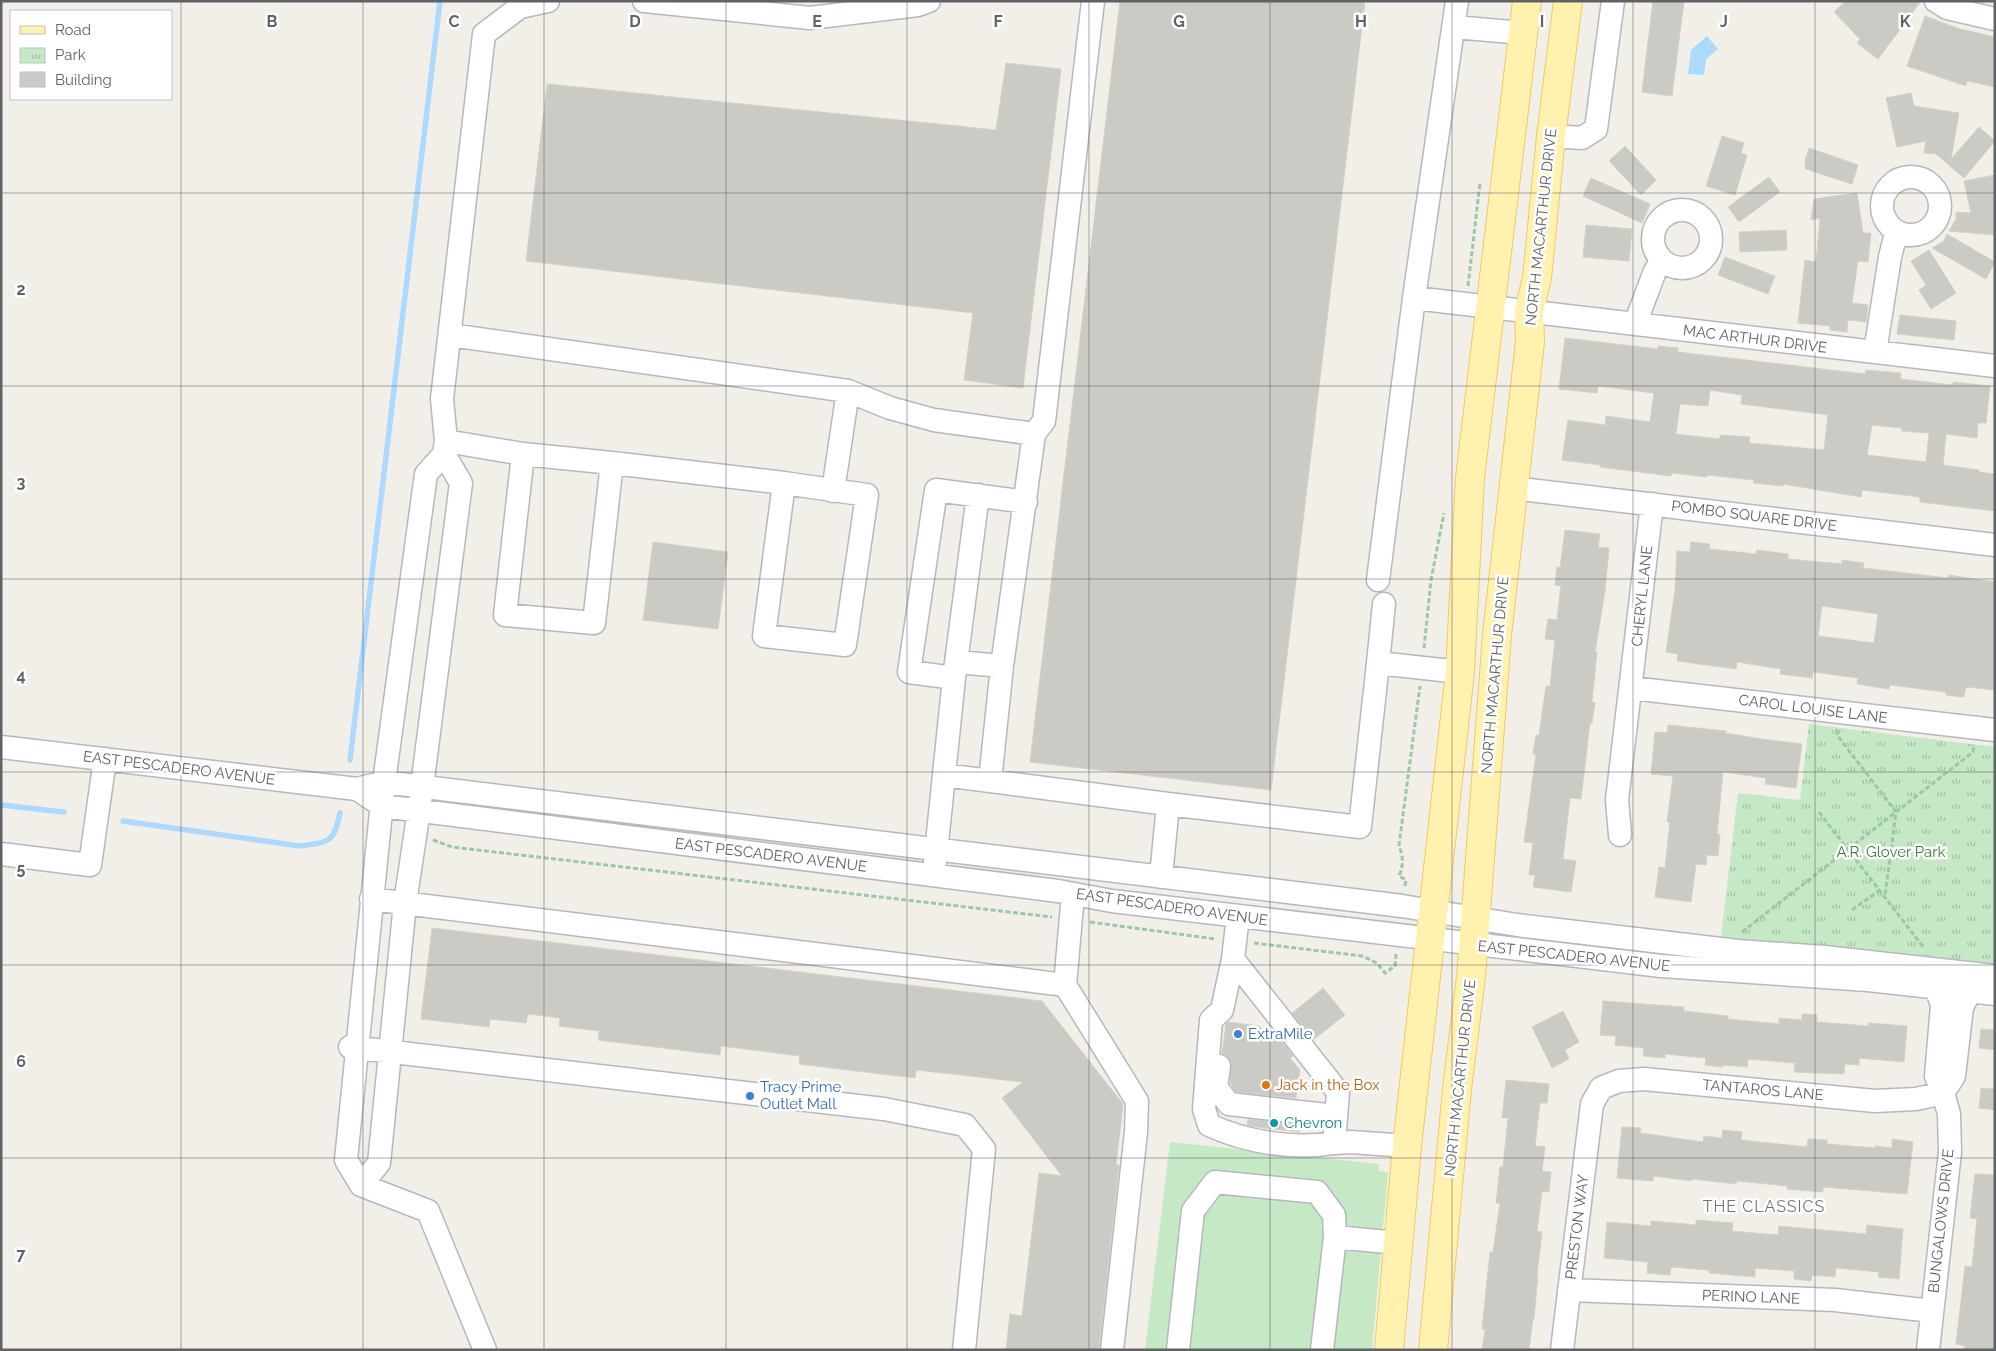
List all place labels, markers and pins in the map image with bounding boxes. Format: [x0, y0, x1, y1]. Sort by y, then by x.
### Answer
place label: ExtraMile [1248, 1025, 1313, 1043]
marker: ExtraMile [1232, 1028, 1244, 1040]
place label: Jack in the Box [1276, 1076, 1380, 1094]
place label: Tracy Prime Outlet Mall [760, 1078, 842, 1113]
marker: Jack in the Box [1260, 1079, 1272, 1091]
marker: Tracy Prime Outlet Mall [744, 1090, 756, 1102]
place label: Chevron [1284, 1114, 1342, 1132]
marker: Chevron [1268, 1117, 1280, 1129]

